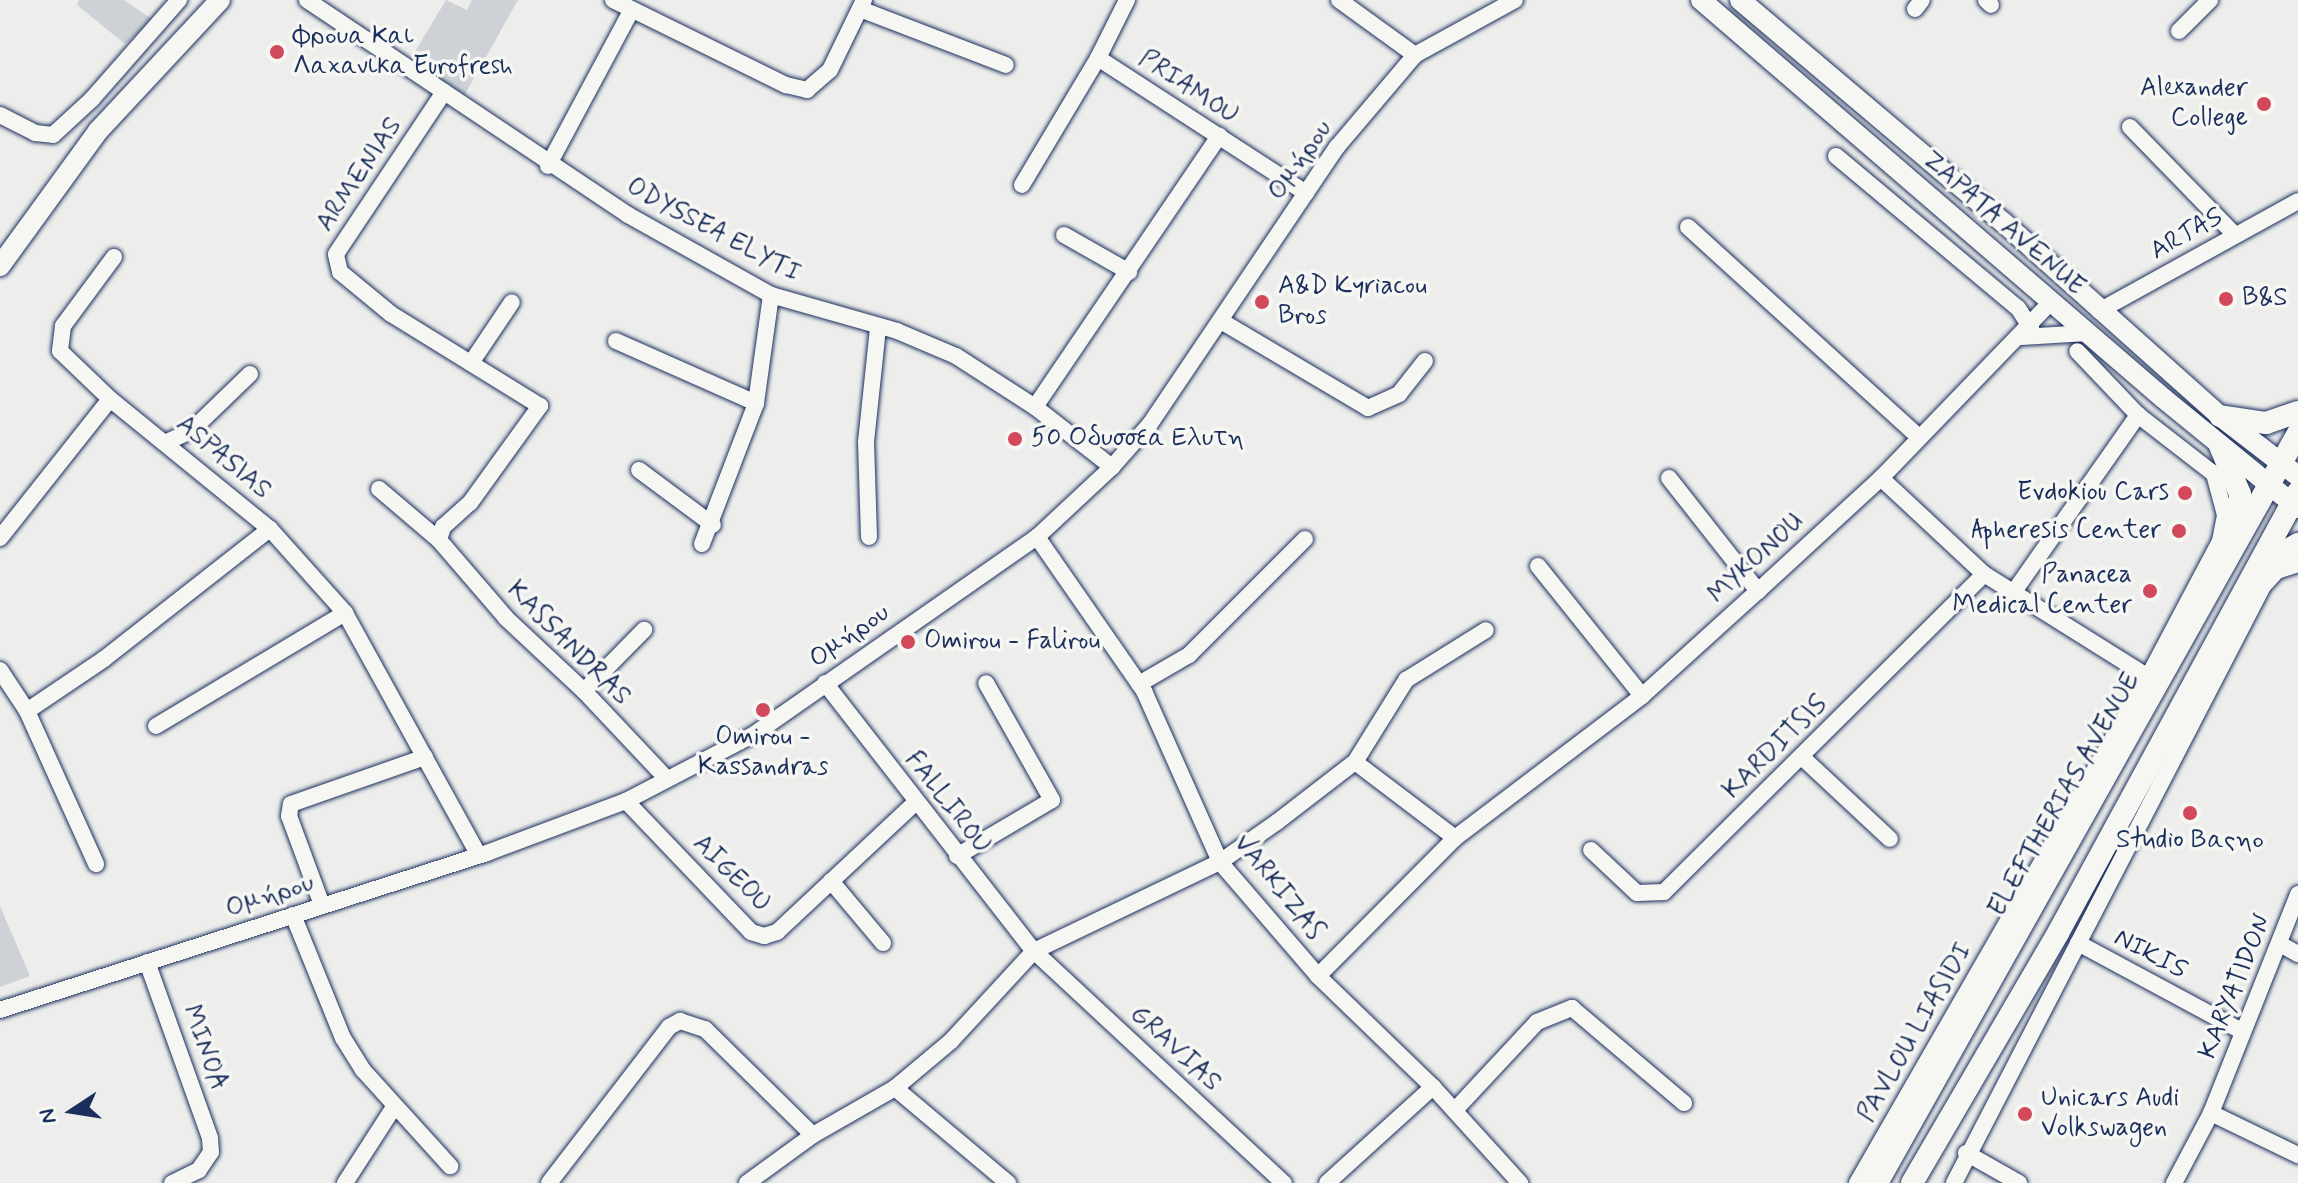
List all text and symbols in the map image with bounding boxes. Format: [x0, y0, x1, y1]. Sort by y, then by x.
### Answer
place label: Φρουα Και Λαχανικα Eurofresh [293, 21, 513, 82]
marker: Φρουα Και Λαχανικα Eurofresh [268, 43, 286, 61]
street label: PRIAMOU [1132, 44, 1244, 132]
place label: Alexander College [2140, 73, 2248, 134]
marker: Alexander College [2255, 95, 2273, 113]
street label: ARMENIAS [310, 112, 410, 238]
street label: Ομήρου [1262, 115, 1340, 207]
street label: ZAPATA AVENUE [1915, 145, 2091, 303]
street label: ODYSSEA ELYTI [620, 172, 806, 290]
street label: ARTAS [2145, 202, 2229, 268]
place label: A&D Kyriacou Bros [1278, 271, 1429, 332]
place label: B&S [2242, 283, 2288, 315]
marker: B&S [2217, 290, 2235, 308]
marker: A&D Kyriacou Bros [1253, 293, 1271, 311]
street label: ASPASIAS [169, 409, 277, 507]
place label: 50 Οδυσσεα Ελυτη [1031, 423, 1244, 455]
marker: 50 Οδυσσεα Ελυτη [1006, 430, 1024, 448]
place label: Evdokiou Cars [2019, 477, 2169, 509]
marker: Evdokiou Cars [2176, 484, 2194, 502]
street label: MYKONOU [1703, 507, 1811, 611]
place label: Apheresis Center [1976, 515, 2161, 547]
marker: Apheresis Center [2168, 520, 2190, 542]
place label: Panacea Medical Center [1957, 560, 2132, 622]
street label: KASSANDRAS [499, 575, 637, 713]
marker: Panacea Medical Center [2139, 580, 2161, 602]
street label: Ομήρου [804, 598, 896, 676]
place label: Omirou - Falirou [924, 626, 1100, 658]
marker: Omirou - Falirou [899, 633, 917, 651]
street label: ELEFTHERIAS AVENUE [1982, 666, 2148, 924]
street label: KARDITSIS [1717, 689, 1835, 807]
marker: Omirou - Kassandras [754, 701, 772, 719]
place label: Omirou - Kassandras [698, 722, 828, 784]
street label: FALLIROU [897, 746, 997, 860]
marker: Studio Βαςηο [2181, 804, 2199, 822]
place label: Studio Βαςηο [2116, 825, 2264, 857]
street label: AIGEOU [686, 829, 776, 919]
street label: VARKIZAS [1226, 829, 1330, 947]
street label: Ομήρου [222, 868, 318, 926]
street label: KARYATIDON [2193, 910, 2279, 1064]
street label: NIKIS [2108, 923, 2192, 987]
street label: PAVLOU LIASIDI [1852, 938, 1980, 1128]
street label: GRAVIAS [1123, 999, 1227, 1099]
street label: MINOA [174, 1001, 234, 1095]
north arrow [32, 1071, 112, 1151]
place label: Unicars Audi Volkswagen [2041, 1083, 2179, 1144]
marker: Unicars Audi Volkswagen [2016, 1105, 2034, 1123]
text: N [33, 1106, 64, 1126]

